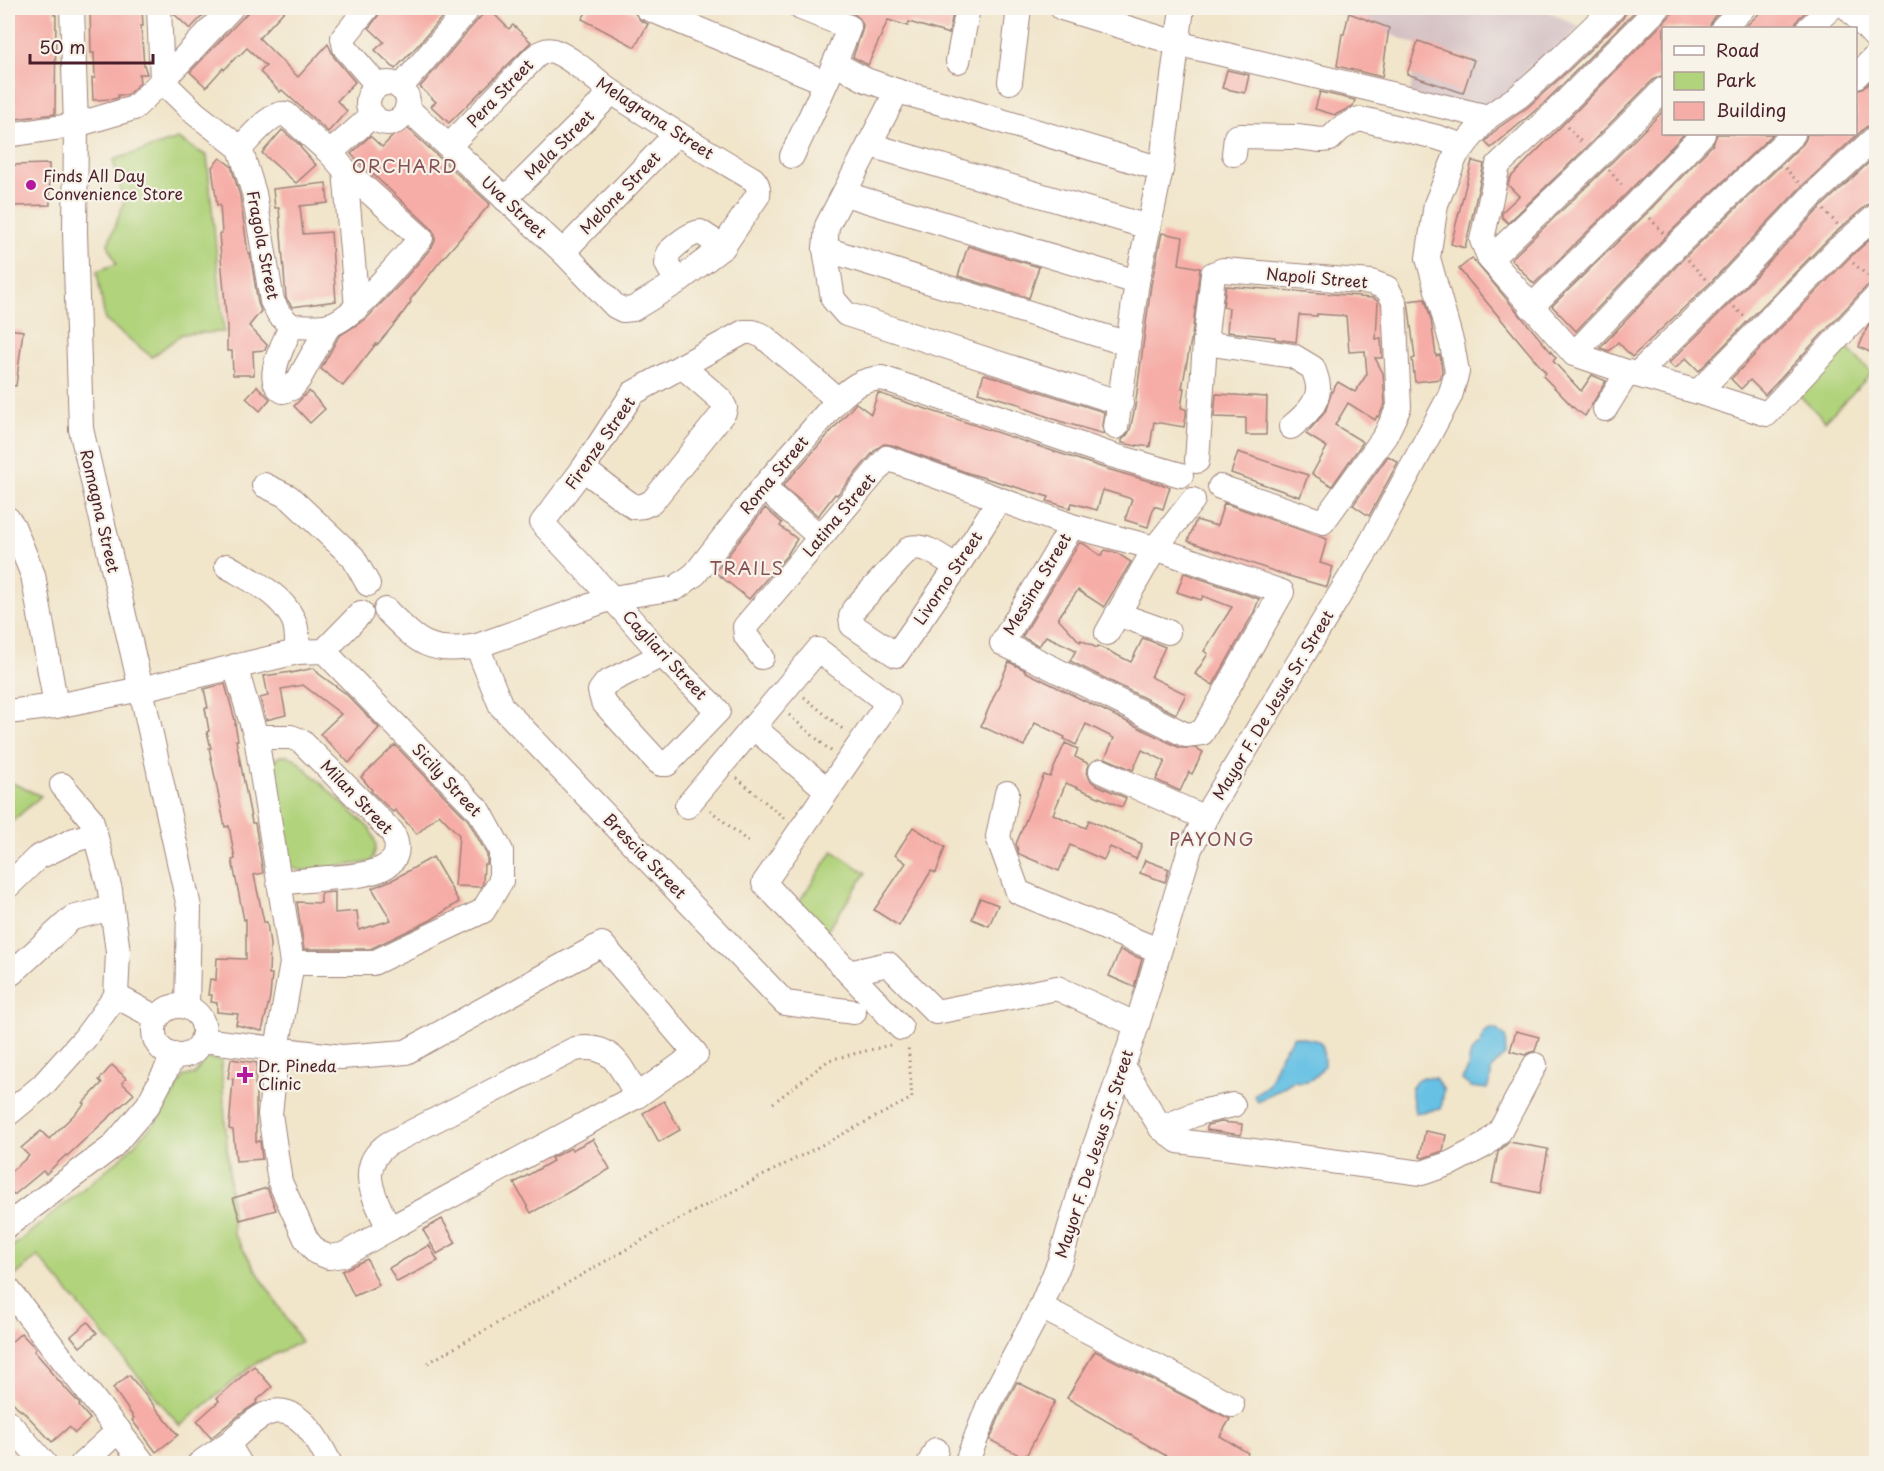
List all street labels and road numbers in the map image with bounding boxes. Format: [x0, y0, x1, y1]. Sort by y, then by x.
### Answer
street label: Pera Street [460, 52, 538, 132]
street label: Melagrana Street [592, 70, 720, 165]
street label: Mela Street [518, 103, 599, 185]
street label: Melone Street [573, 145, 666, 239]
street label: Uva Street [476, 169, 553, 243]
street label: Fragola Street [242, 188, 286, 302]
street label: Napoli Street [1265, 261, 1369, 293]
street label: Firenze Street [558, 391, 640, 494]
street label: Roma Street [733, 430, 814, 519]
street label: Romagna Street [75, 447, 127, 575]
street label: Latina Street [796, 467, 881, 561]
street label: Livorno Street [907, 525, 988, 629]
street label: Messina Street [996, 527, 1076, 639]
street label: Cagliari Street [618, 604, 714, 705]
street label: Mayor F. De Jesus Sr. Street [1206, 605, 1338, 804]
street label: Sicily Street [407, 737, 488, 822]
street label: Milan Street [316, 754, 400, 839]
street label: Brescia Street [599, 807, 693, 904]
street label: Mayor F. De Jesus Sr. Street [1048, 1047, 1138, 1261]

